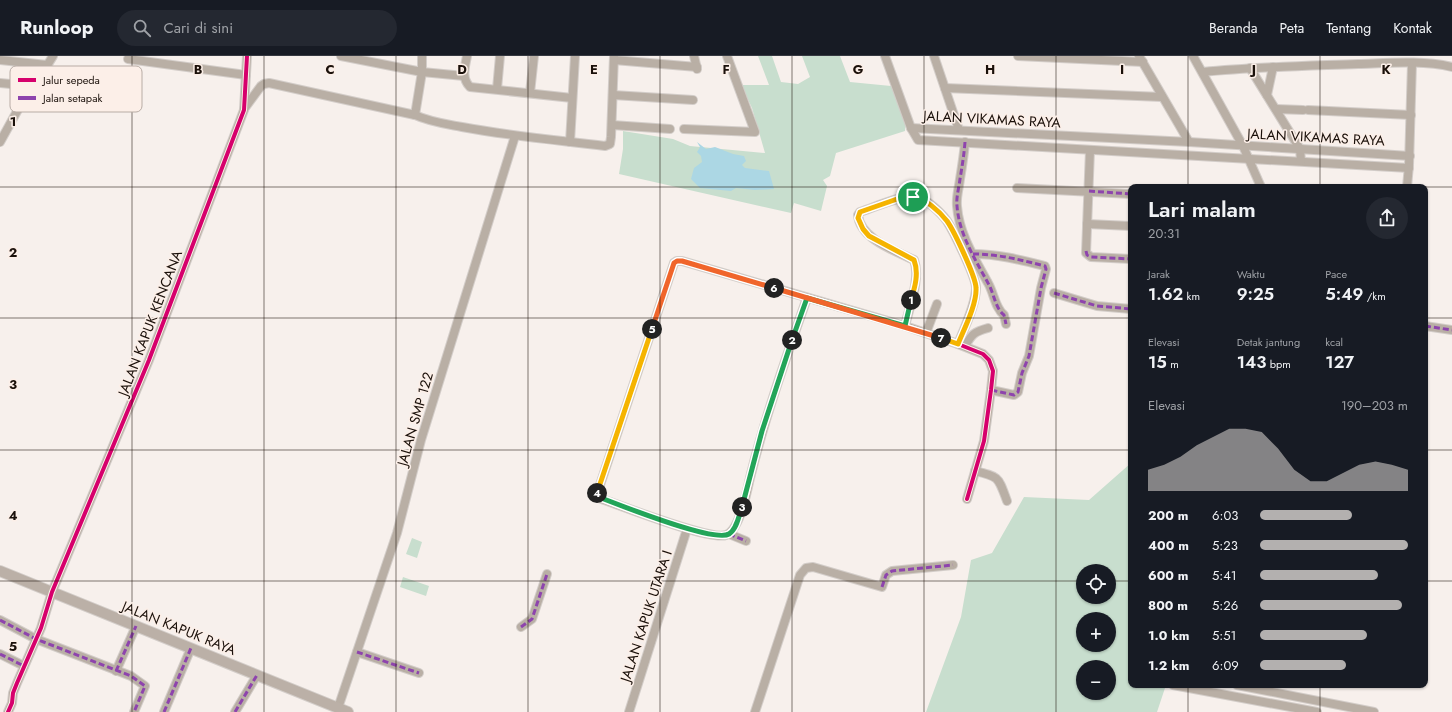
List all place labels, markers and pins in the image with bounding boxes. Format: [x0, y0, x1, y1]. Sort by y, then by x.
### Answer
pin [896, 180, 930, 214]
pin: 6 [764, 278, 784, 298]
pin: 1 [901, 290, 921, 310]
pin: 5 [642, 319, 662, 339]
pin: 7 [931, 328, 951, 348]
pin: 2 [782, 330, 802, 350]
pin: 4 [587, 483, 607, 503]
pin: 3 [732, 497, 752, 517]

